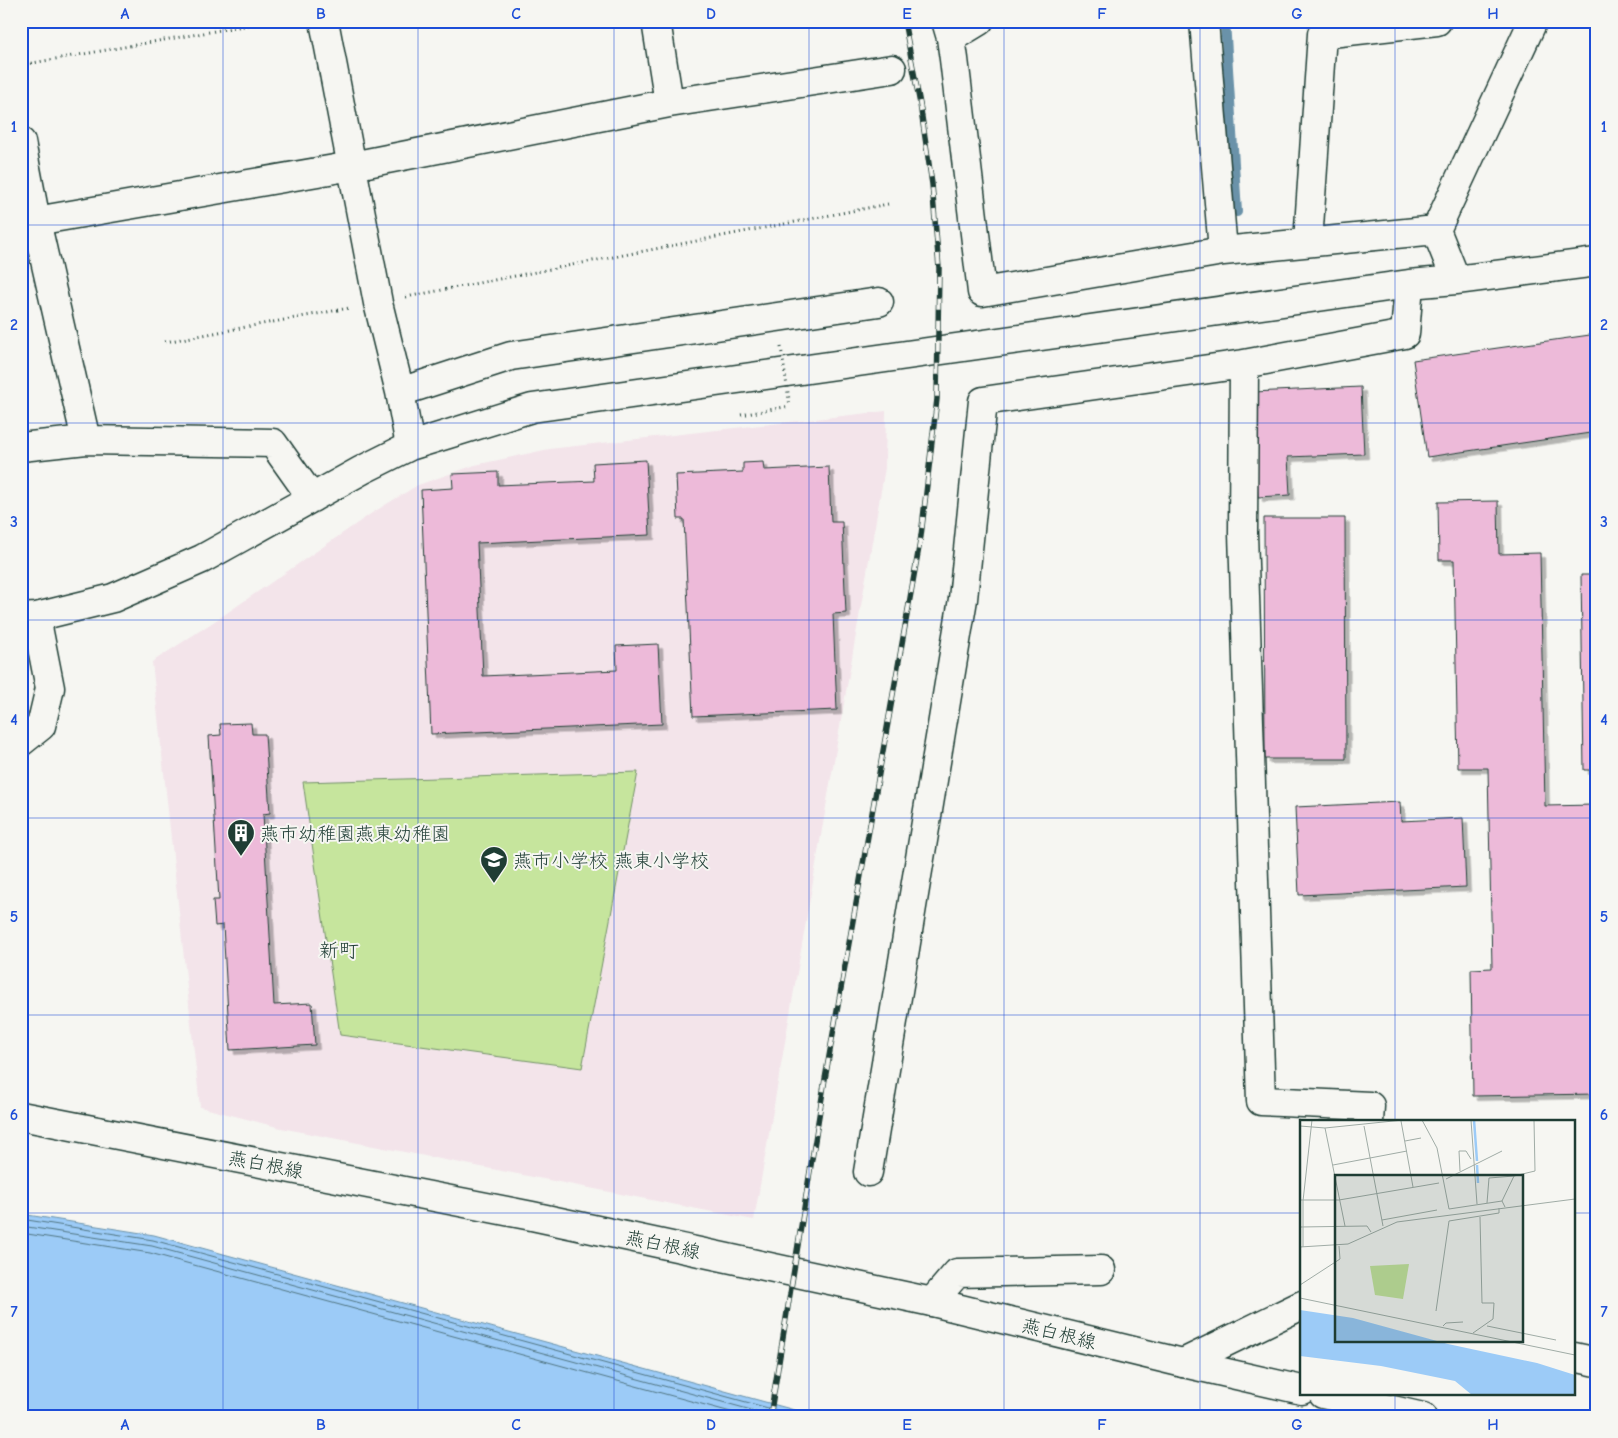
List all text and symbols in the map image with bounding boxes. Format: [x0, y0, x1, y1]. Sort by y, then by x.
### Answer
text: A [121, 5, 130, 23]
text: B [316, 5, 326, 23]
text: C [511, 5, 521, 23]
text: D [706, 5, 716, 23]
text: E [902, 5, 912, 23]
text: F [1097, 5, 1107, 23]
text: G [1291, 5, 1303, 23]
text: H [1487, 5, 1499, 23]
text: 1 [11, 118, 17, 136]
text: 1 [1601, 118, 1607, 136]
text: 2 [10, 316, 18, 334]
text: 2 [1600, 316, 1608, 334]
text: 3 [10, 513, 18, 531]
text: 3 [1600, 513, 1608, 531]
text: 4 [10, 711, 18, 729]
text: 4 [1600, 711, 1608, 729]
building icon: 燕市幼稚園燕東幼稚園 [226, 818, 256, 857]
place label: 燕市幼稚園燕東幼稚園 [260, 823, 450, 845]
school or university icon: 燕市小学校 燕東小学校 [479, 845, 509, 884]
place label: 燕市小学校 燕東小学校 [513, 850, 709, 872]
text: 5 [10, 908, 18, 926]
text: 5 [1600, 908, 1608, 926]
district label: 新町 [319, 939, 359, 962]
text: 6 [10, 1106, 18, 1124]
text: 6 [1600, 1106, 1608, 1124]
inset map [1300, 1120, 1576, 1396]
street label: 燕白根線 [226, 1147, 305, 1183]
street label: 燕白根線 [623, 1226, 702, 1264]
text: 7 [10, 1303, 18, 1321]
text: 7 [1600, 1303, 1608, 1321]
street label: 燕白根線 [1019, 1314, 1098, 1354]
text: A [121, 1416, 130, 1434]
text: B [316, 1416, 326, 1434]
text: C [511, 1416, 521, 1434]
text: D [706, 1416, 716, 1434]
text: E [902, 1416, 912, 1434]
text: F [1097, 1416, 1107, 1434]
text: G [1291, 1416, 1303, 1434]
text: H [1487, 1416, 1499, 1434]

